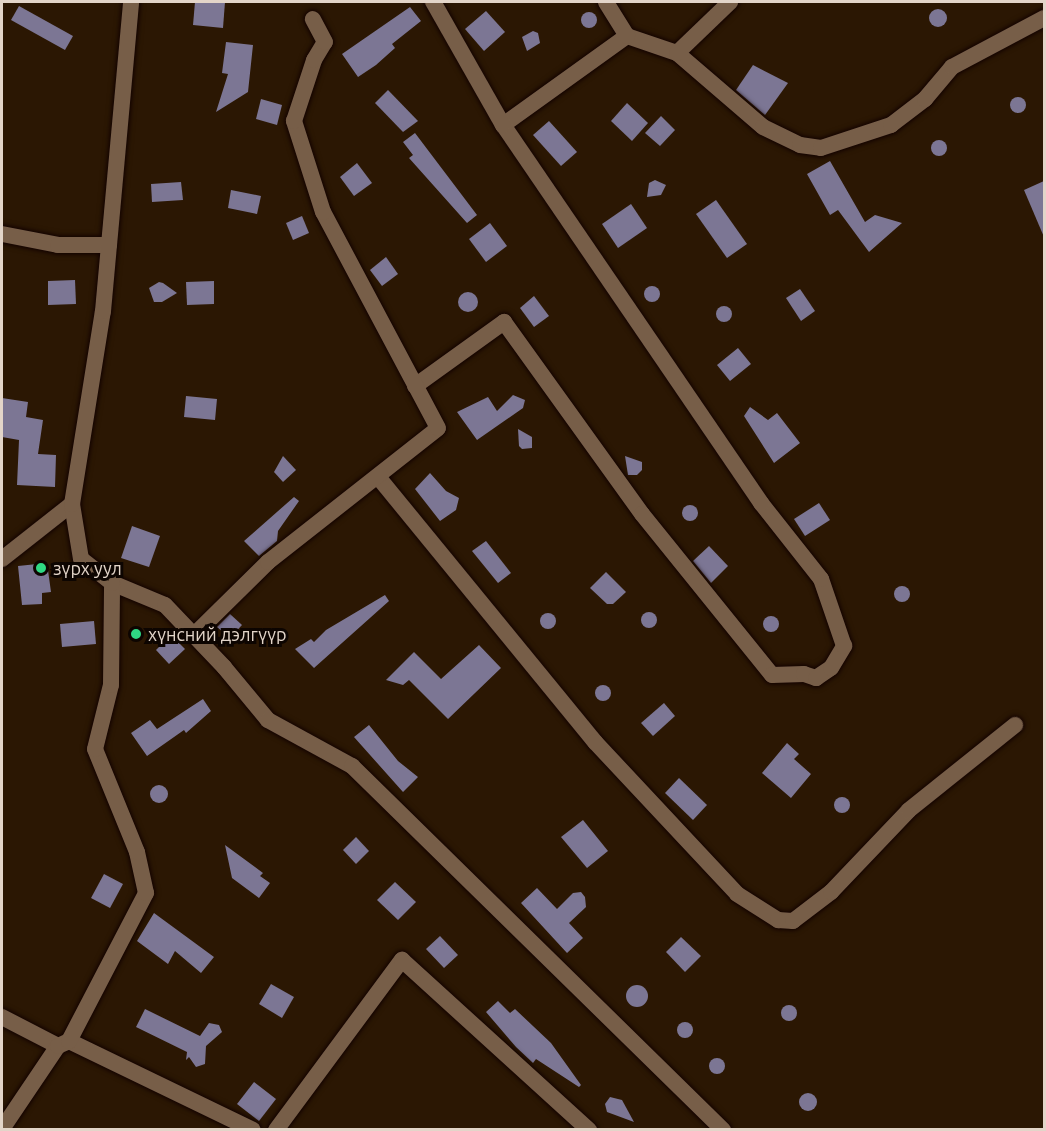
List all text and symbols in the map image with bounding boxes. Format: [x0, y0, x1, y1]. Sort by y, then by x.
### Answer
place label: зүрх уул [53, 557, 122, 579]
marker: зүрх уул [34, 561, 48, 575]
place label: хүнсний дэлгүүр [148, 623, 287, 645]
marker: хүнсний дэлгүүр [129, 627, 143, 641]

